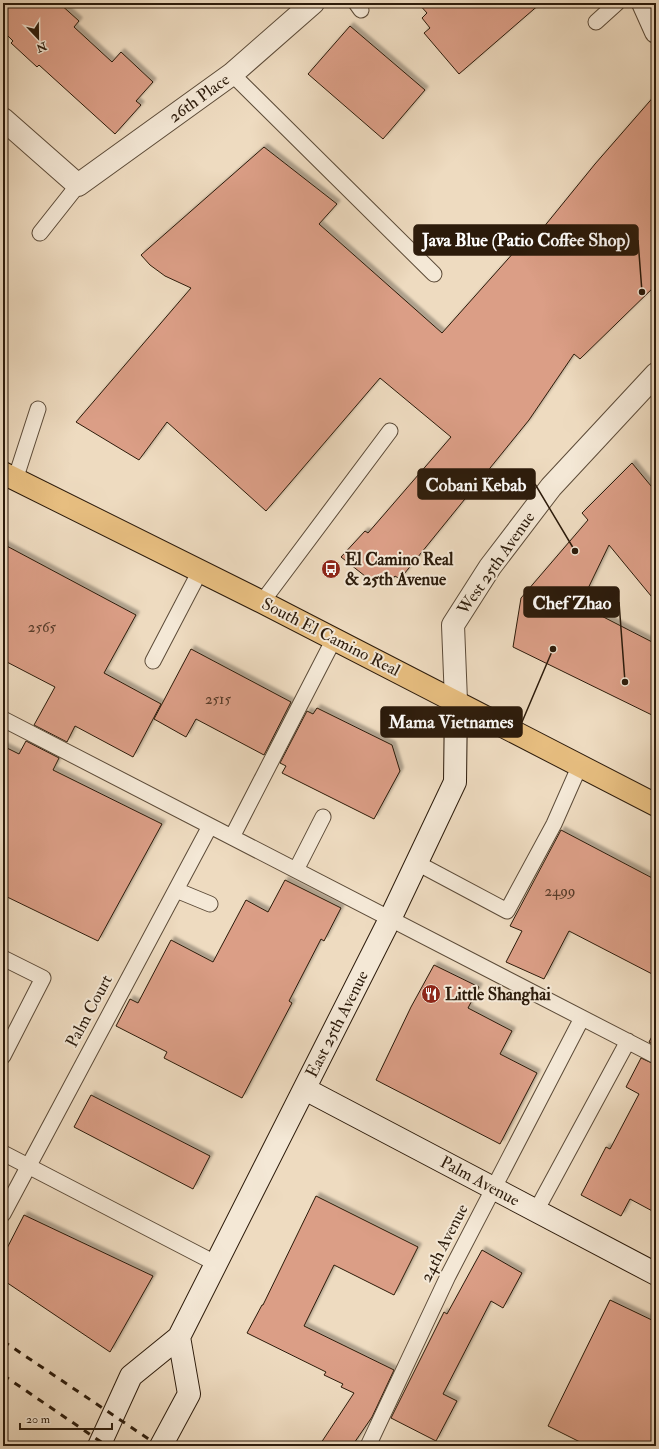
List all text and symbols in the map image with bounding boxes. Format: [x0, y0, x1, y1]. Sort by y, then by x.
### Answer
north arrow [18, 18, 58, 58]
text: N [33, 39, 49, 55]
street label: 26th Place [164, 69, 234, 127]
callout: Java Blue (Patio Coffee Shop) [414, 225, 638, 255]
text: Java Blue (Patio Coffee Shop) [421, 229, 630, 252]
callout: Cobani Kebab [418, 469, 535, 499]
text: Cobani Kebab [426, 474, 527, 497]
street label: West 25th Avenue [452, 507, 539, 619]
place label: El Camino Real & 25th Avenue [345, 549, 454, 590]
bus stop icon: El Camino Real & 25th Avenue [320, 558, 342, 580]
callout: Chef Zhao [524, 587, 619, 617]
text: Chef Zhao [533, 592, 612, 615]
street label: South El Camino Real [258, 593, 404, 681]
house number: 2565 [28, 618, 57, 637]
house number: 2515 [205, 690, 231, 709]
callout: Mama Vietnames [381, 707, 522, 737]
text: Mama Vietnames [388, 711, 513, 734]
house number: 2499 [544, 882, 576, 901]
street label: East 25th Avenue [301, 967, 373, 1081]
street label: Palm Court [61, 971, 117, 1051]
restaurant icon: Little Shanghai [420, 983, 442, 1005]
place label: Little Shanghai [445, 984, 551, 1006]
street label: Palm Avenue [437, 1151, 523, 1211]
street label: 24th Avenue [415, 1200, 473, 1286]
scale bar [20, 1405, 112, 1431]
text: 20 m [26, 1412, 51, 1427]

